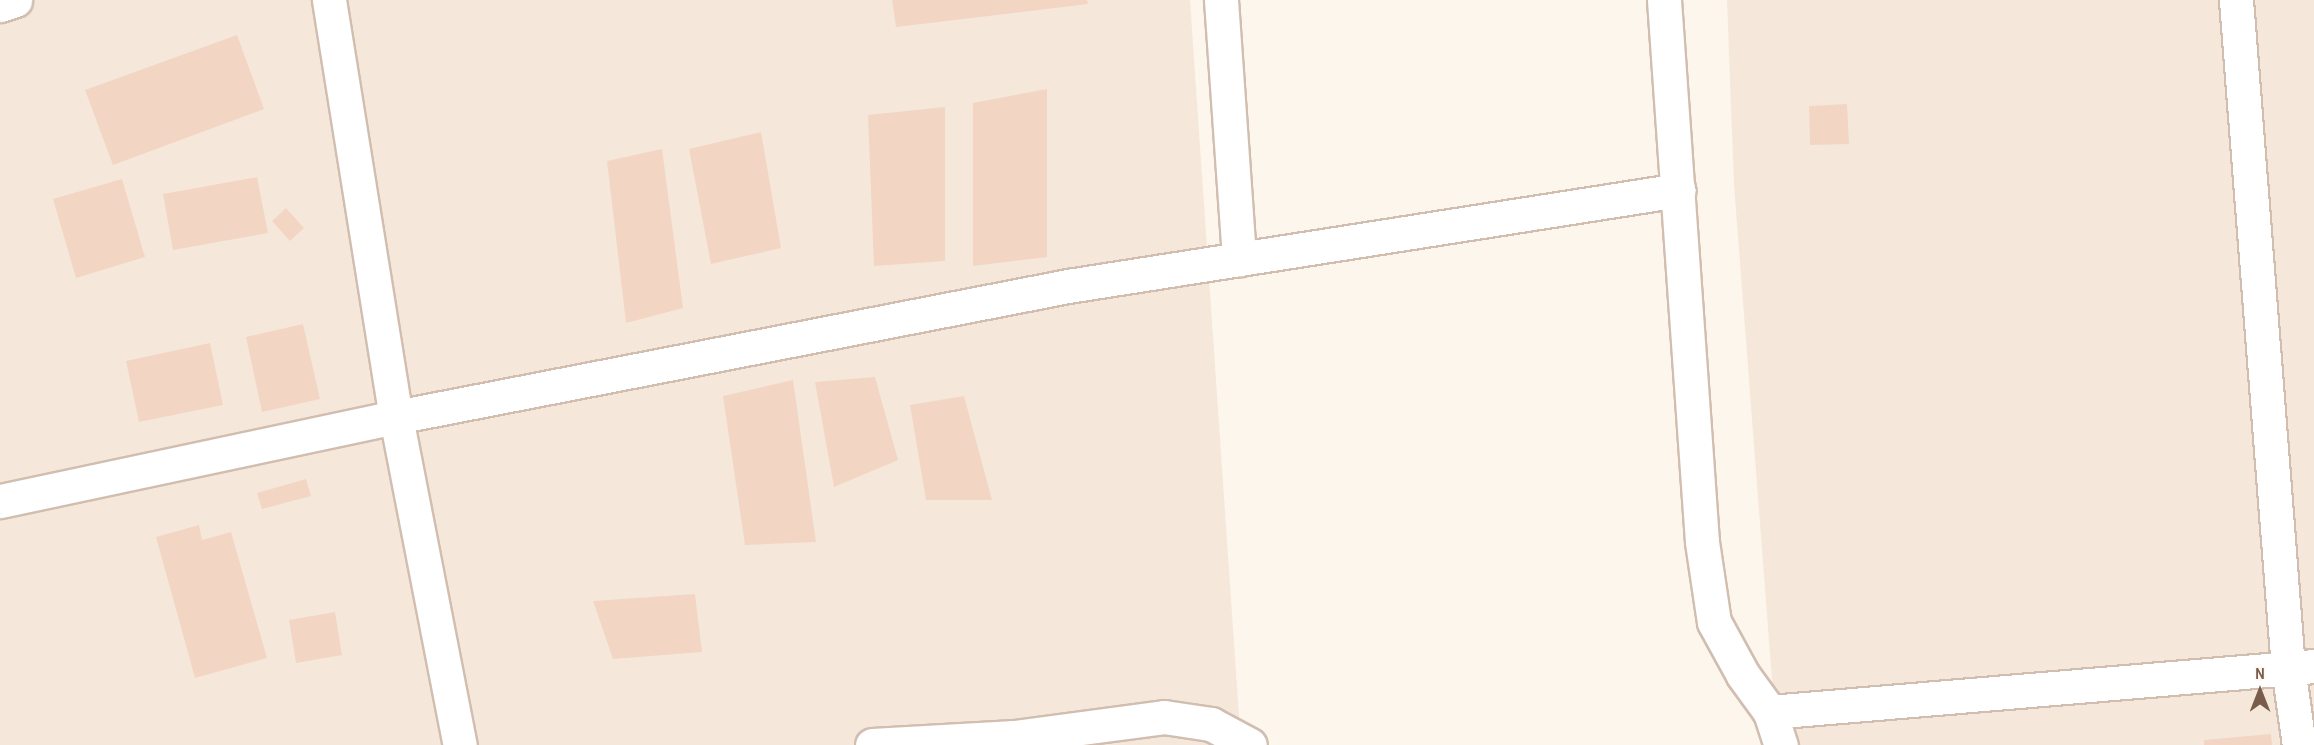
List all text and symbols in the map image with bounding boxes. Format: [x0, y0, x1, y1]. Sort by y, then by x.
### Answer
north arrow [2230, 661, 2290, 721]
text: N [2255, 662, 2265, 684]

